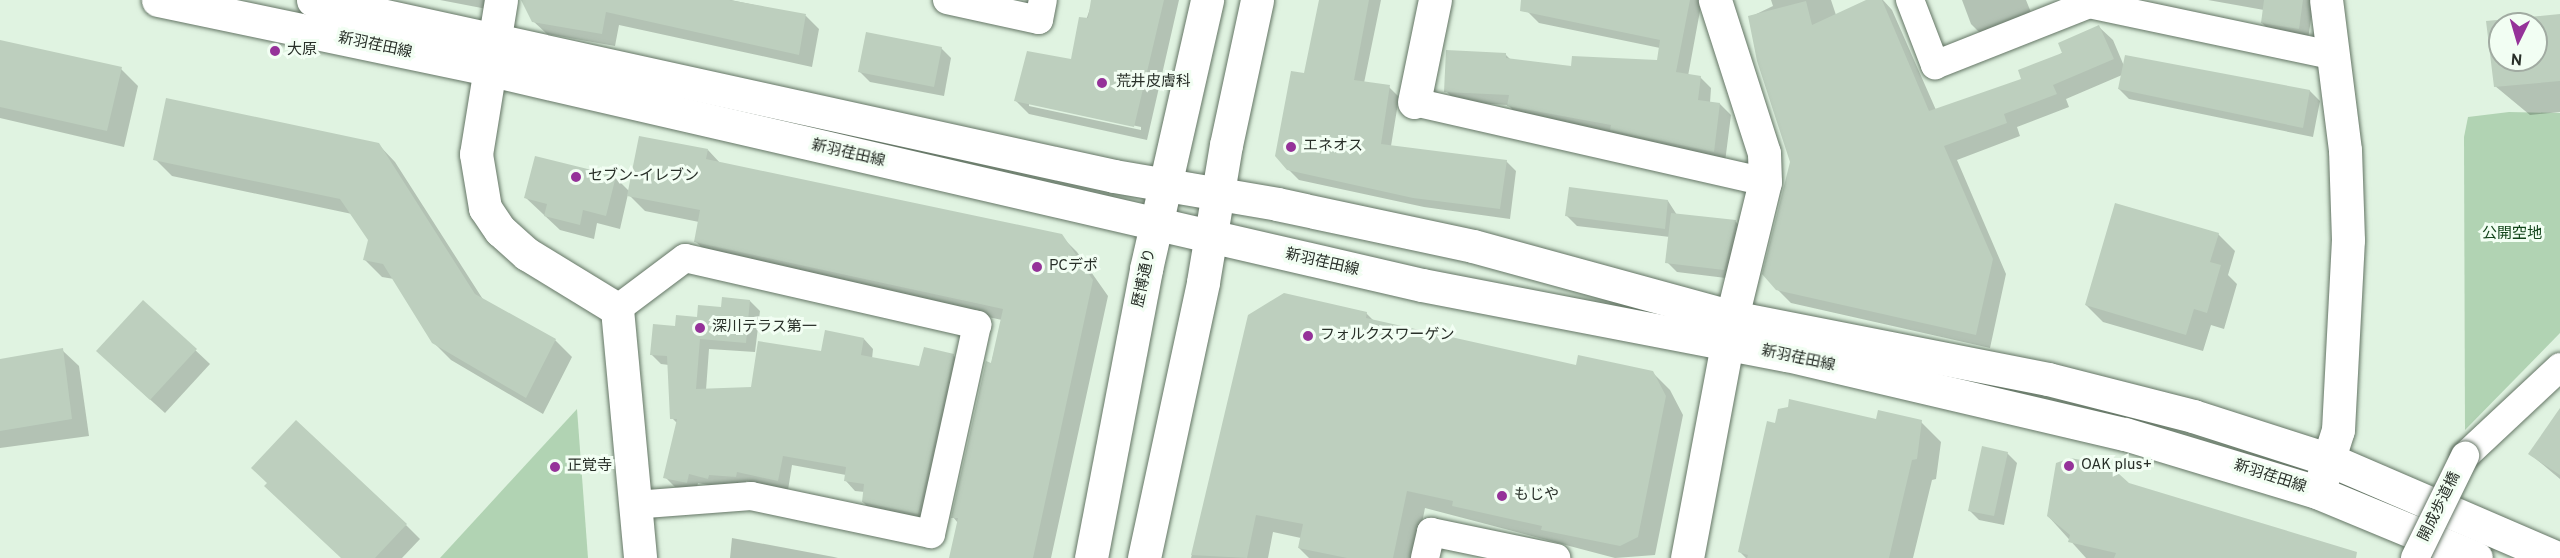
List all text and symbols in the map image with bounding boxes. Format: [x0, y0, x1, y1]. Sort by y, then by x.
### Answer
north arrow [2488, 12, 2548, 72]
street label: 新羽荏田線 [336, 29, 414, 63]
place label: 大原 [287, 42, 317, 60]
marker: 大原 [268, 44, 282, 58]
text: N [2510, 47, 2523, 68]
marker: 荒井皮膚科 [1093, 74, 1111, 92]
place label: 荒井皮膚科 [1116, 74, 1191, 92]
street label: 新羽荏田線 [809, 137, 887, 171]
place label: エネオス [1303, 138, 1363, 156]
marker: エネオス [1284, 140, 1298, 154]
place label: セブン-イレブン [588, 168, 699, 186]
marker: セブン-イレブン [569, 170, 583, 184]
park label: 公開空地 [2482, 226, 2542, 244]
street label: 新羽荏田線 [1283, 246, 1361, 280]
street label: 歴博通り [1130, 247, 1160, 309]
place label: PCデポ [1049, 258, 1098, 276]
marker: PCデポ [1030, 260, 1044, 274]
place label: 深川テラス第一 [712, 319, 817, 337]
marker: 深川テラス第一 [693, 321, 707, 335]
place label: フォルクスワーゲン [1320, 327, 1455, 345]
marker: フォルクスワーゲン [1301, 329, 1315, 343]
street label: 新羽荏田線 [1759, 342, 1837, 376]
place label: OAK plus+ [2081, 457, 2152, 475]
street label: 新羽荏田線 [2232, 457, 2308, 497]
place label: 正覚寺 [567, 458, 612, 476]
marker: OAK plus+ [2062, 459, 2076, 473]
marker: 正覚寺 [548, 460, 562, 474]
street label: 開成歩道橋 [2415, 469, 2465, 545]
place label: もじや [1514, 487, 1559, 505]
marker: もじや [1495, 489, 1509, 503]

